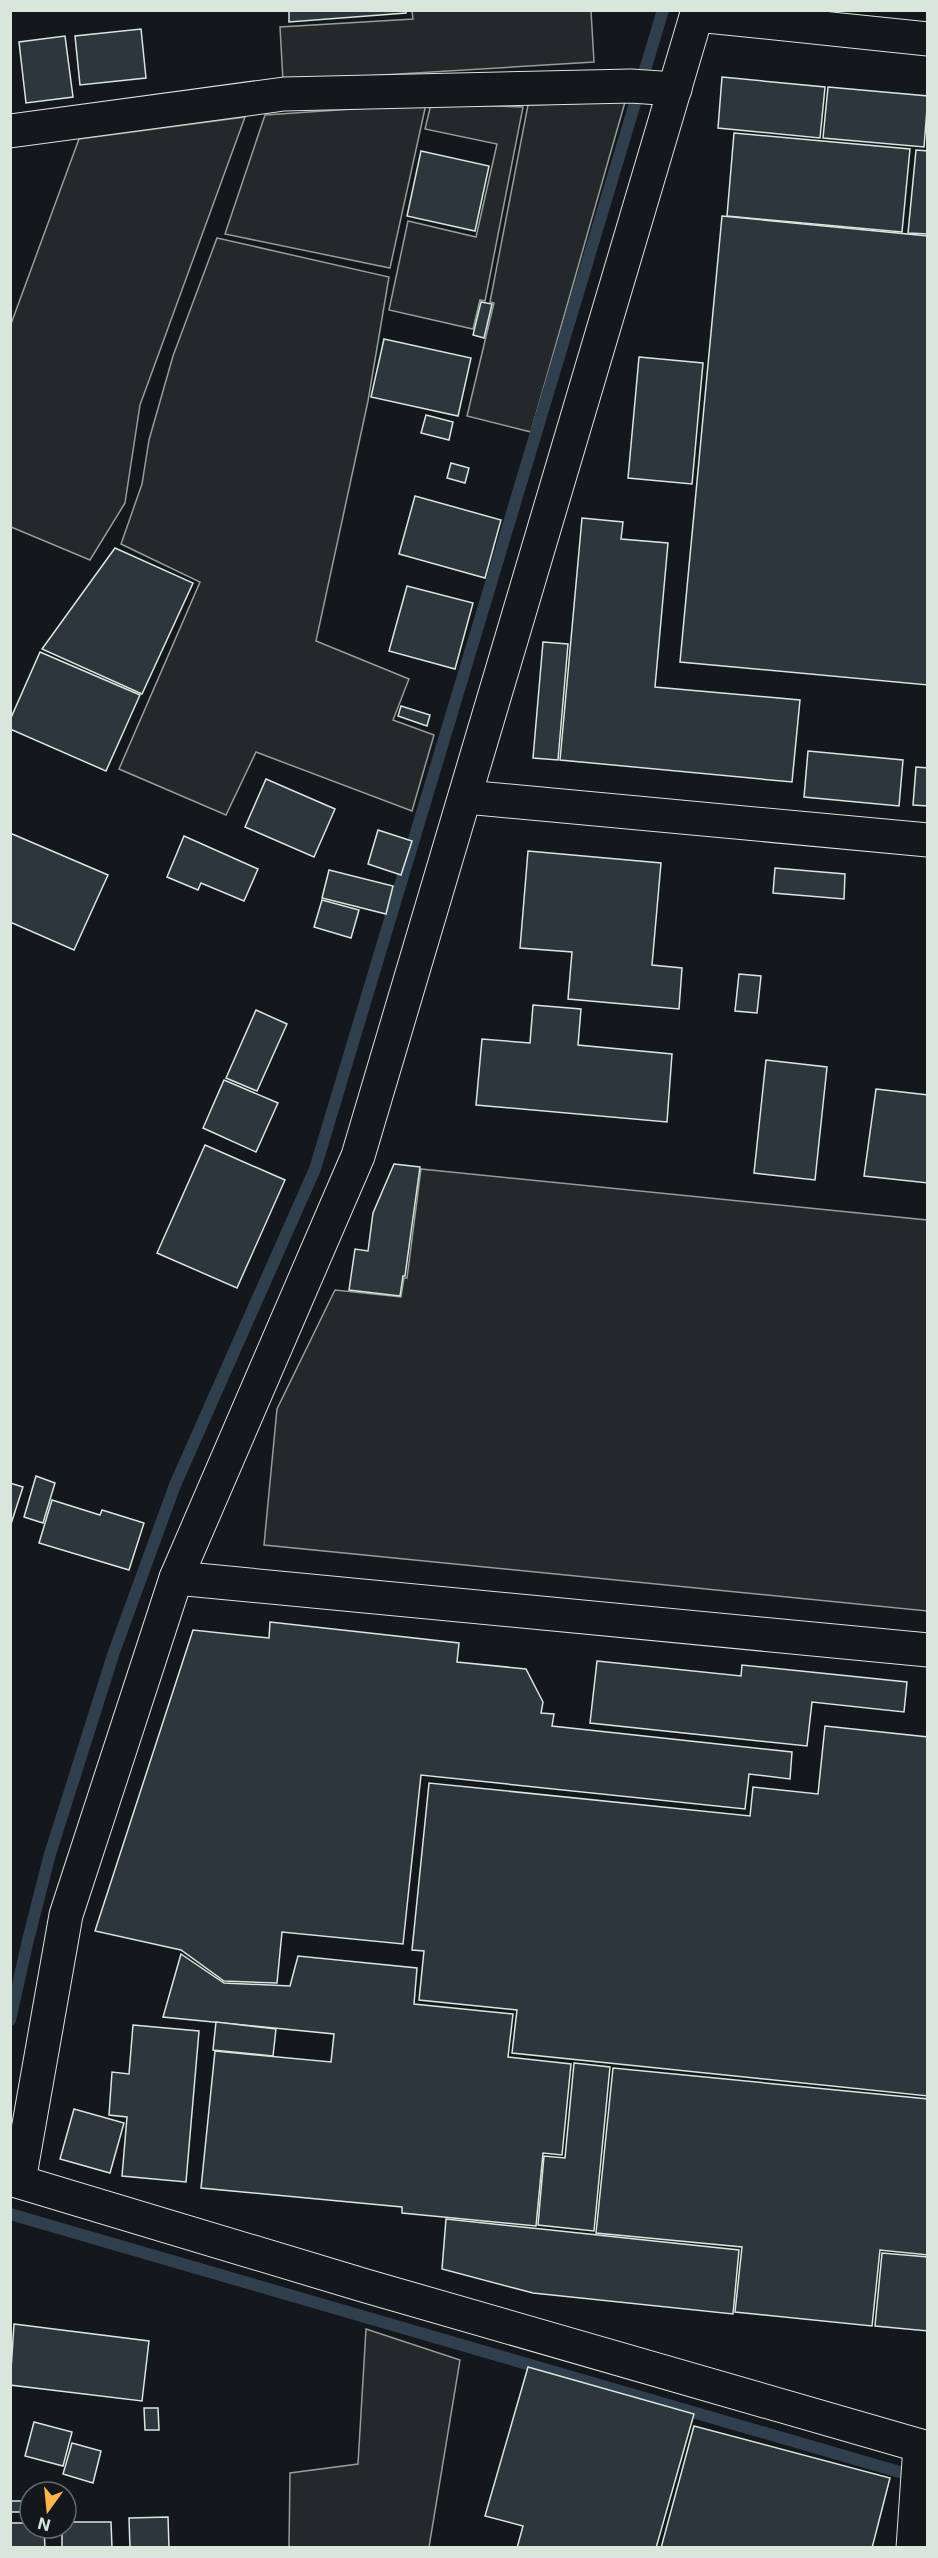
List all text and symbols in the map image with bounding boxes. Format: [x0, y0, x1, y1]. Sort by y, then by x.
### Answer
north arrow [18, 2480, 78, 2540]
text: N [36, 2513, 53, 2536]

